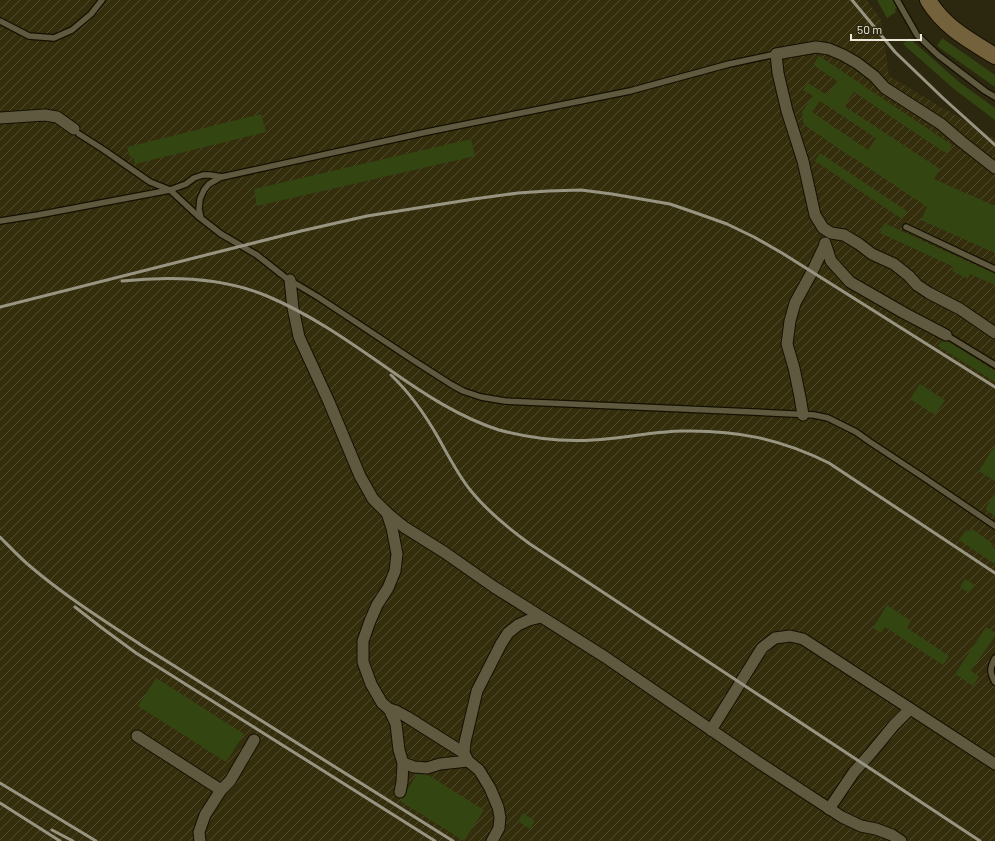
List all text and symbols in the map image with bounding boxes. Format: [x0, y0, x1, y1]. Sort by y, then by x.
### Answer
scale bar [851, 16, 921, 42]
text: 50 m [857, 22, 882, 36]

